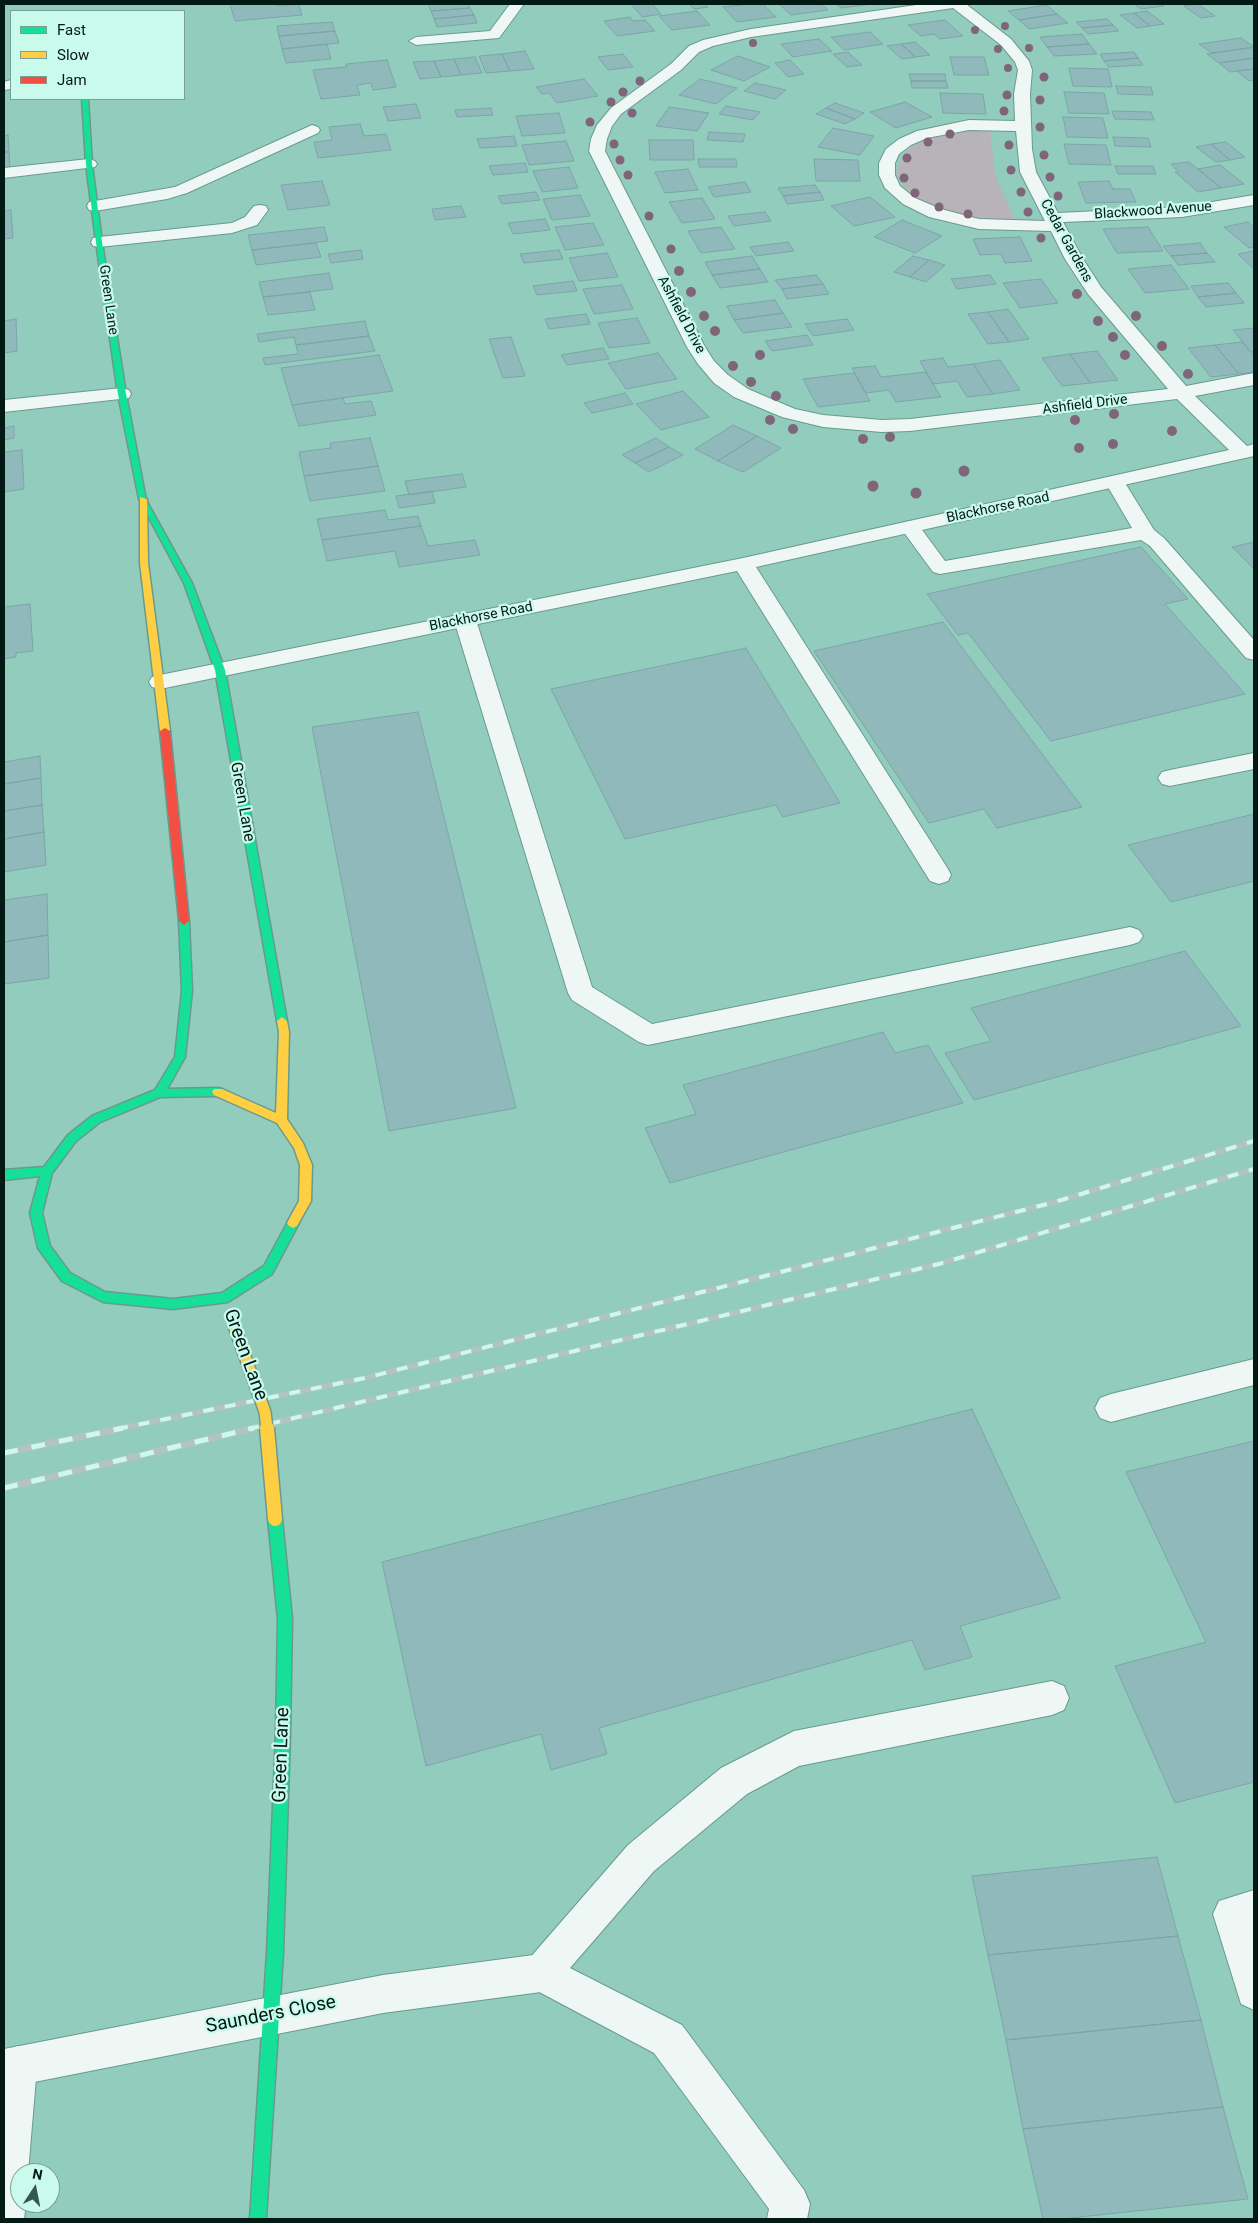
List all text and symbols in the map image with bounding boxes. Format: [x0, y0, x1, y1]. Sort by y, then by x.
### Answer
legend [10, 10, 185, 100]
text: Fast [57, 21, 86, 39]
text: Slow [57, 46, 89, 64]
text: Jam [57, 71, 87, 89]
street label: Cedar Gardens [1036, 197, 1096, 285]
street label: Blackwood Avenue [1094, 199, 1212, 223]
street label: Green Lane [95, 264, 121, 336]
street label: Ashfield Drive [654, 273, 708, 357]
street label: Ashfield Drive [1042, 391, 1128, 419]
street label: Blackhorse Road [945, 489, 1051, 527]
street label: Blackhorse Road [428, 599, 534, 635]
street label: Green Lane [226, 761, 258, 843]
street label: Green Lane [218, 1306, 272, 1404]
street label: Green Lane [269, 1707, 295, 1803]
street label: Saunders Close [204, 1991, 338, 2039]
north arrow [10, 2163, 60, 2213]
text: N [31, 2165, 44, 2183]

